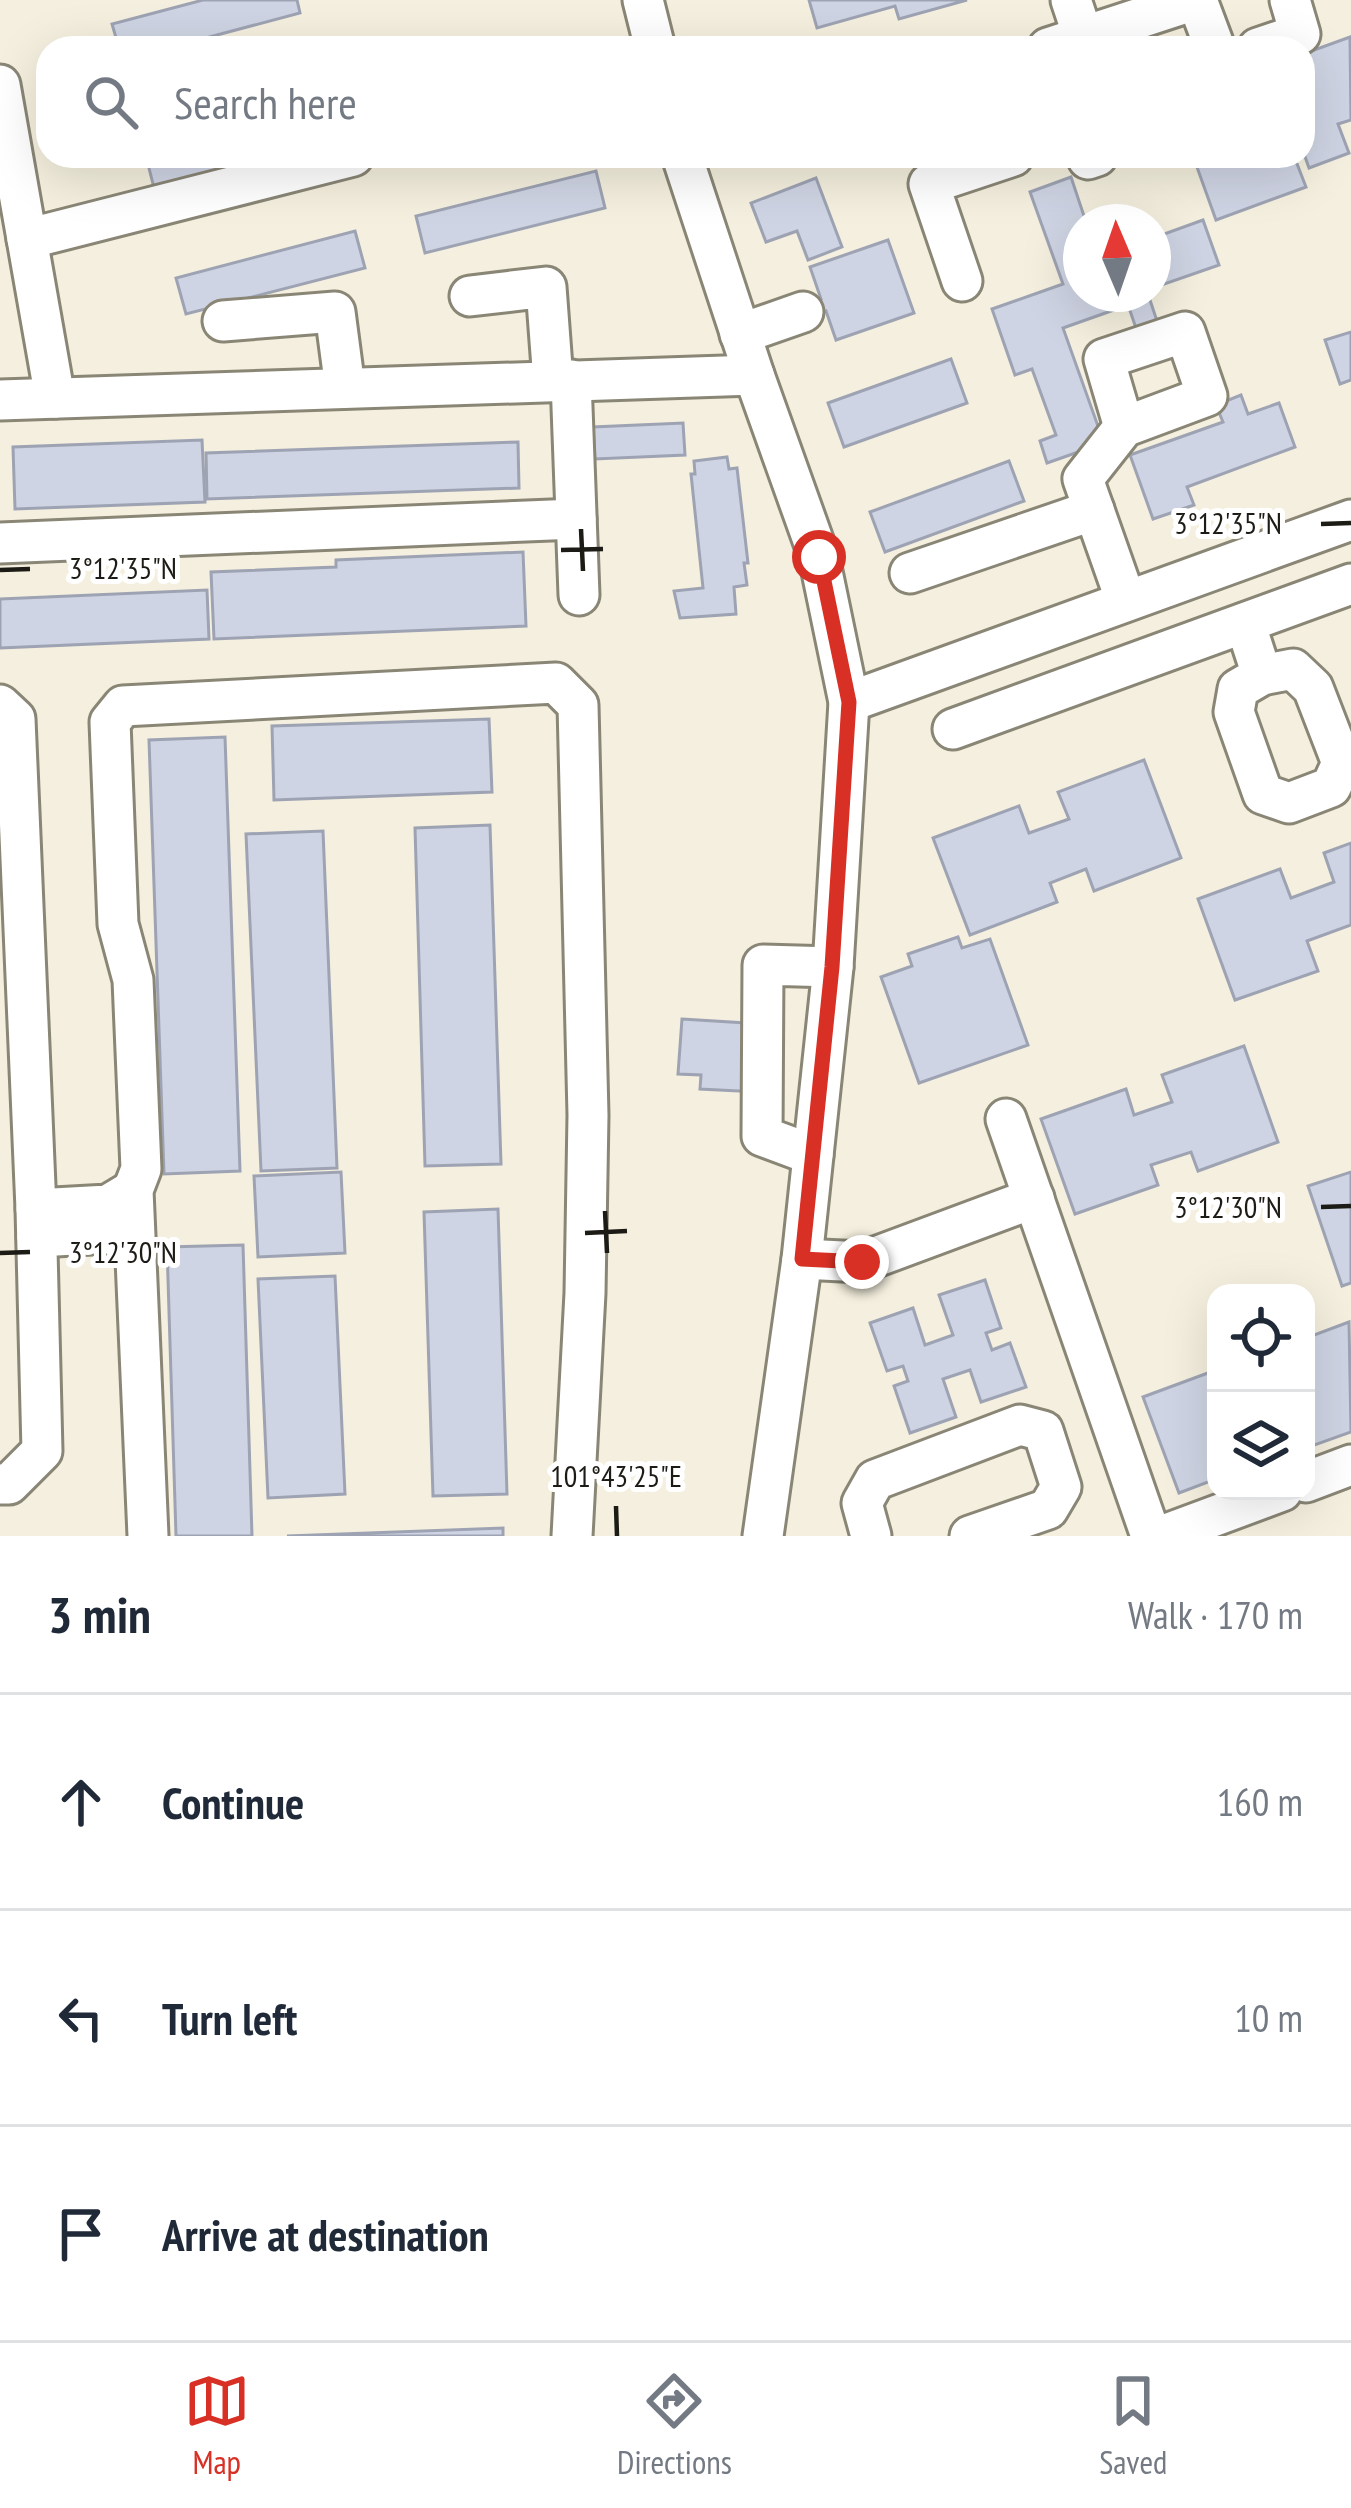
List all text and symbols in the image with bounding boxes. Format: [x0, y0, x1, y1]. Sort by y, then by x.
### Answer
search box [36, 36, 1315, 168]
icon: search [78, 69, 144, 135]
text: Search here [174, 73, 357, 131]
north arrow [1063, 204, 1171, 312]
text: 3°12'35"N [1174, 503, 1282, 542]
route start [792, 530, 846, 584]
text: 3°12'35"N [69, 548, 177, 587]
text: 3°12'30"N [1174, 1187, 1282, 1226]
text: 3°12'30"N [69, 1232, 177, 1271]
route end [835, 1235, 889, 1289]
map controls [1207, 1284, 1315, 1500]
button: locate [1207, 1284, 1315, 1392]
button: layers [1207, 1392, 1315, 1500]
text: 101°43'25"E [550, 1456, 682, 1495]
text: 3 min [48, 1581, 151, 1647]
text: Walk · 170 m [1128, 1589, 1303, 1640]
icon: ahead [48, 1769, 114, 1835]
text: Continue [162, 1773, 304, 1831]
text: 160 m [1217, 1776, 1303, 1827]
icon: left [48, 1985, 114, 2051]
text: Turn left [162, 1989, 297, 2047]
text: 10 m [1234, 1992, 1303, 2043]
icon: arrive [48, 2201, 114, 2267]
text: Arrive at destination [162, 2205, 489, 2263]
tab: Map [184, 2368, 250, 2483]
tab: Directions [617, 2368, 732, 2483]
tab: Saved [1099, 2368, 1167, 2483]

